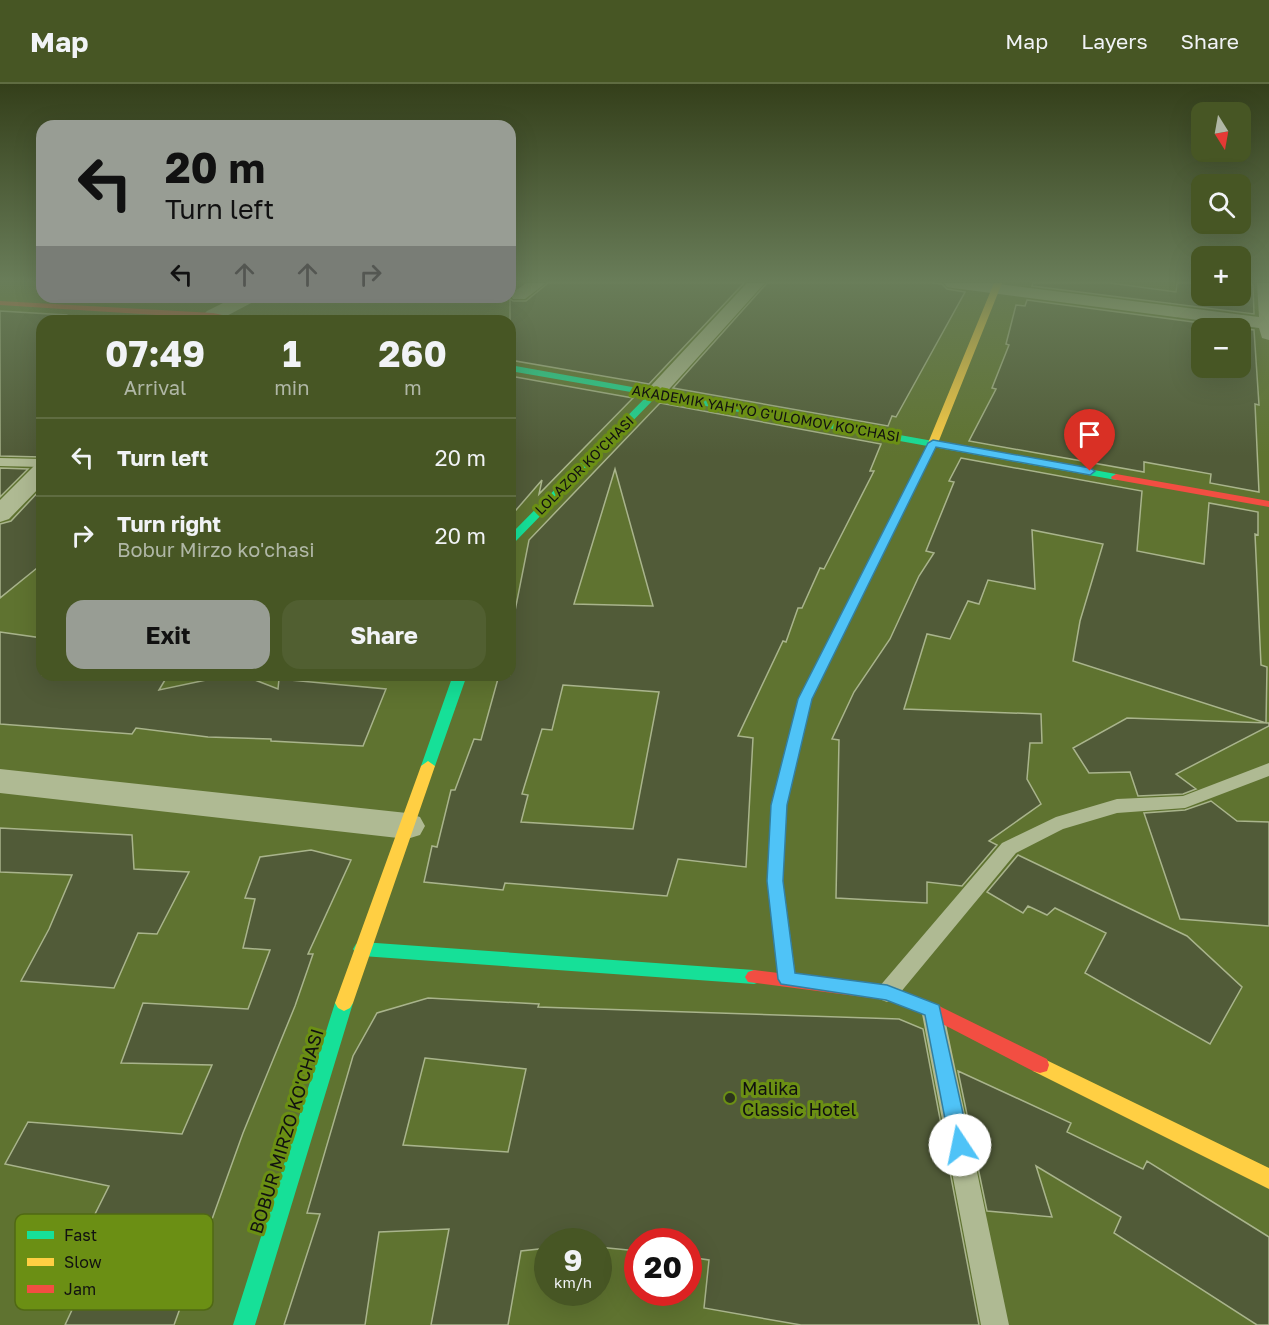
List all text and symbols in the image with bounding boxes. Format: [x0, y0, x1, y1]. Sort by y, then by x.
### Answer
text: Map [30, 25, 88, 58]
text: Map [1005, 28, 1048, 54]
text: Layers [1081, 28, 1148, 54]
text: Share [1181, 28, 1239, 54]
north arrow [1191, 102, 1251, 162]
map controls [1191, 102, 1251, 378]
text: 20 m [165, 142, 265, 192]
icon: left [66, 144, 144, 222]
button: search [1191, 174, 1251, 234]
text: Turn left [165, 193, 274, 225]
button: + [1191, 246, 1251, 306]
icon: left [165, 258, 198, 291]
icon: ahead [228, 258, 261, 291]
icon: ahead [291, 258, 324, 291]
icon: right [354, 258, 387, 291]
button: − [1191, 318, 1251, 378]
text: 07:49 [105, 332, 205, 375]
text: 1 [283, 332, 301, 375]
text: 260 [379, 332, 447, 375]
text: Arrival [124, 375, 186, 399]
text: min [274, 375, 310, 399]
text: m [404, 375, 422, 399]
street label: AKADEMIK YAH'YO G'ULOMOV KO'CHASI [631, 381, 901, 445]
pin [1064, 409, 1115, 471]
street label: LOLAZOR KO'CHASI [531, 412, 637, 518]
icon: arrive [1073, 418, 1106, 451]
icon: left [66, 441, 99, 474]
text: Turn left [117, 444, 208, 471]
text: 20 m [435, 444, 486, 471]
text: Turn right [117, 510, 221, 537]
icon: right [66, 519, 99, 552]
text: 20 m [435, 522, 486, 549]
text: Bobur Mirzo ko'chasi [117, 537, 315, 561]
button: Exit [66, 600, 270, 669]
button: Share [282, 600, 486, 669]
street label: BOBUR MIRZO KO'CHASI [244, 1026, 328, 1236]
place label: Malika Classic Hotel [742, 1077, 857, 1120]
marker: Malika Classic Hotel [723, 1091, 737, 1105]
position arrow [928, 1113, 992, 1177]
legend [15, 1214, 213, 1310]
text: Fast [64, 1225, 97, 1245]
speed limit sign: 20 [624, 1228, 702, 1306]
text: 9 [563, 1242, 583, 1278]
text: Slow [64, 1252, 102, 1272]
text: km/h [554, 1273, 592, 1291]
text: Jam [64, 1279, 96, 1299]

